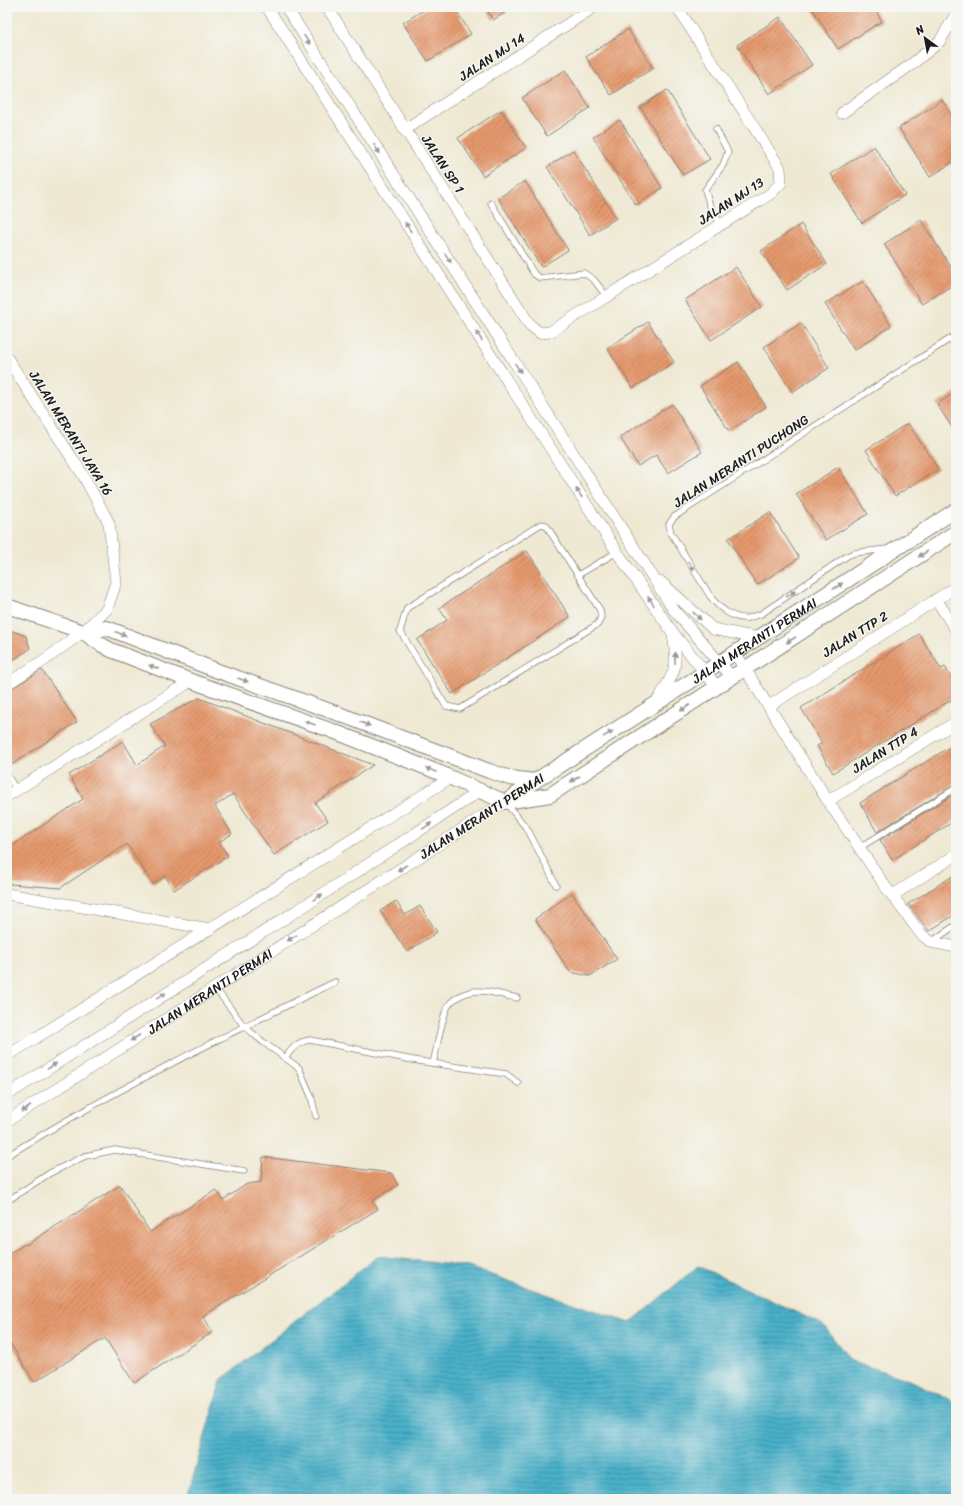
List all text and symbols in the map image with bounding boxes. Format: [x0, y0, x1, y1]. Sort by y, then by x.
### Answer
north arrow [905, 18, 945, 58]
text: N [911, 20, 929, 41]
street label: JALAN MJ 14 [453, 27, 530, 88]
one-way arrow [303, 35, 311, 45]
street label: JALAN SP 1 [415, 129, 471, 198]
one-way arrow [374, 143, 381, 155]
street label: JALAN MJ 13 [693, 171, 768, 231]
one-way arrow [404, 222, 412, 232]
one-way arrow [444, 253, 452, 264]
one-way arrow [475, 330, 482, 342]
one-way arrow [514, 363, 522, 373]
street label: JALAN MERANTI JAYA 16 [23, 365, 119, 500]
street label: JALAN MERANTI PUCHONG [668, 408, 814, 514]
one-way arrow [575, 488, 583, 498]
one-way arrow [917, 550, 929, 557]
one-way arrow [688, 561, 695, 572]
one-way arrow [833, 582, 843, 590]
one-way arrow [786, 590, 796, 598]
street label: JALAN MERANTI PERMAI [686, 591, 822, 690]
one-way arrow [647, 596, 655, 606]
street label: JALAN TTP 2 [817, 604, 893, 664]
one-way arrow [693, 611, 702, 620]
one-way arrow [116, 631, 128, 637]
one-way arrow [785, 636, 797, 643]
one-way arrow [672, 651, 678, 664]
one-way arrow [148, 663, 160, 669]
one-way arrow [237, 677, 249, 683]
one-way arrow [679, 704, 690, 712]
one-way arrow [304, 719, 316, 725]
street label: JALAN TTP 4 [846, 720, 923, 780]
one-way arrow [360, 721, 372, 727]
one-way arrow [602, 731, 614, 738]
one-way arrow [425, 766, 437, 772]
street label: JALAN MERANTI PERMAI [414, 767, 549, 866]
one-way arrow [570, 775, 581, 783]
one-way arrow [422, 822, 432, 830]
one-way arrow [396, 864, 407, 872]
one-way arrow [313, 893, 323, 901]
one-way arrow [286, 935, 298, 942]
street label: JALAN MERANTI PERMAI [142, 942, 277, 1040]
one-way arrow [156, 992, 166, 1000]
one-way arrow [129, 1035, 141, 1042]
one-way arrow [46, 1063, 58, 1070]
one-way arrow [20, 1105, 32, 1112]

